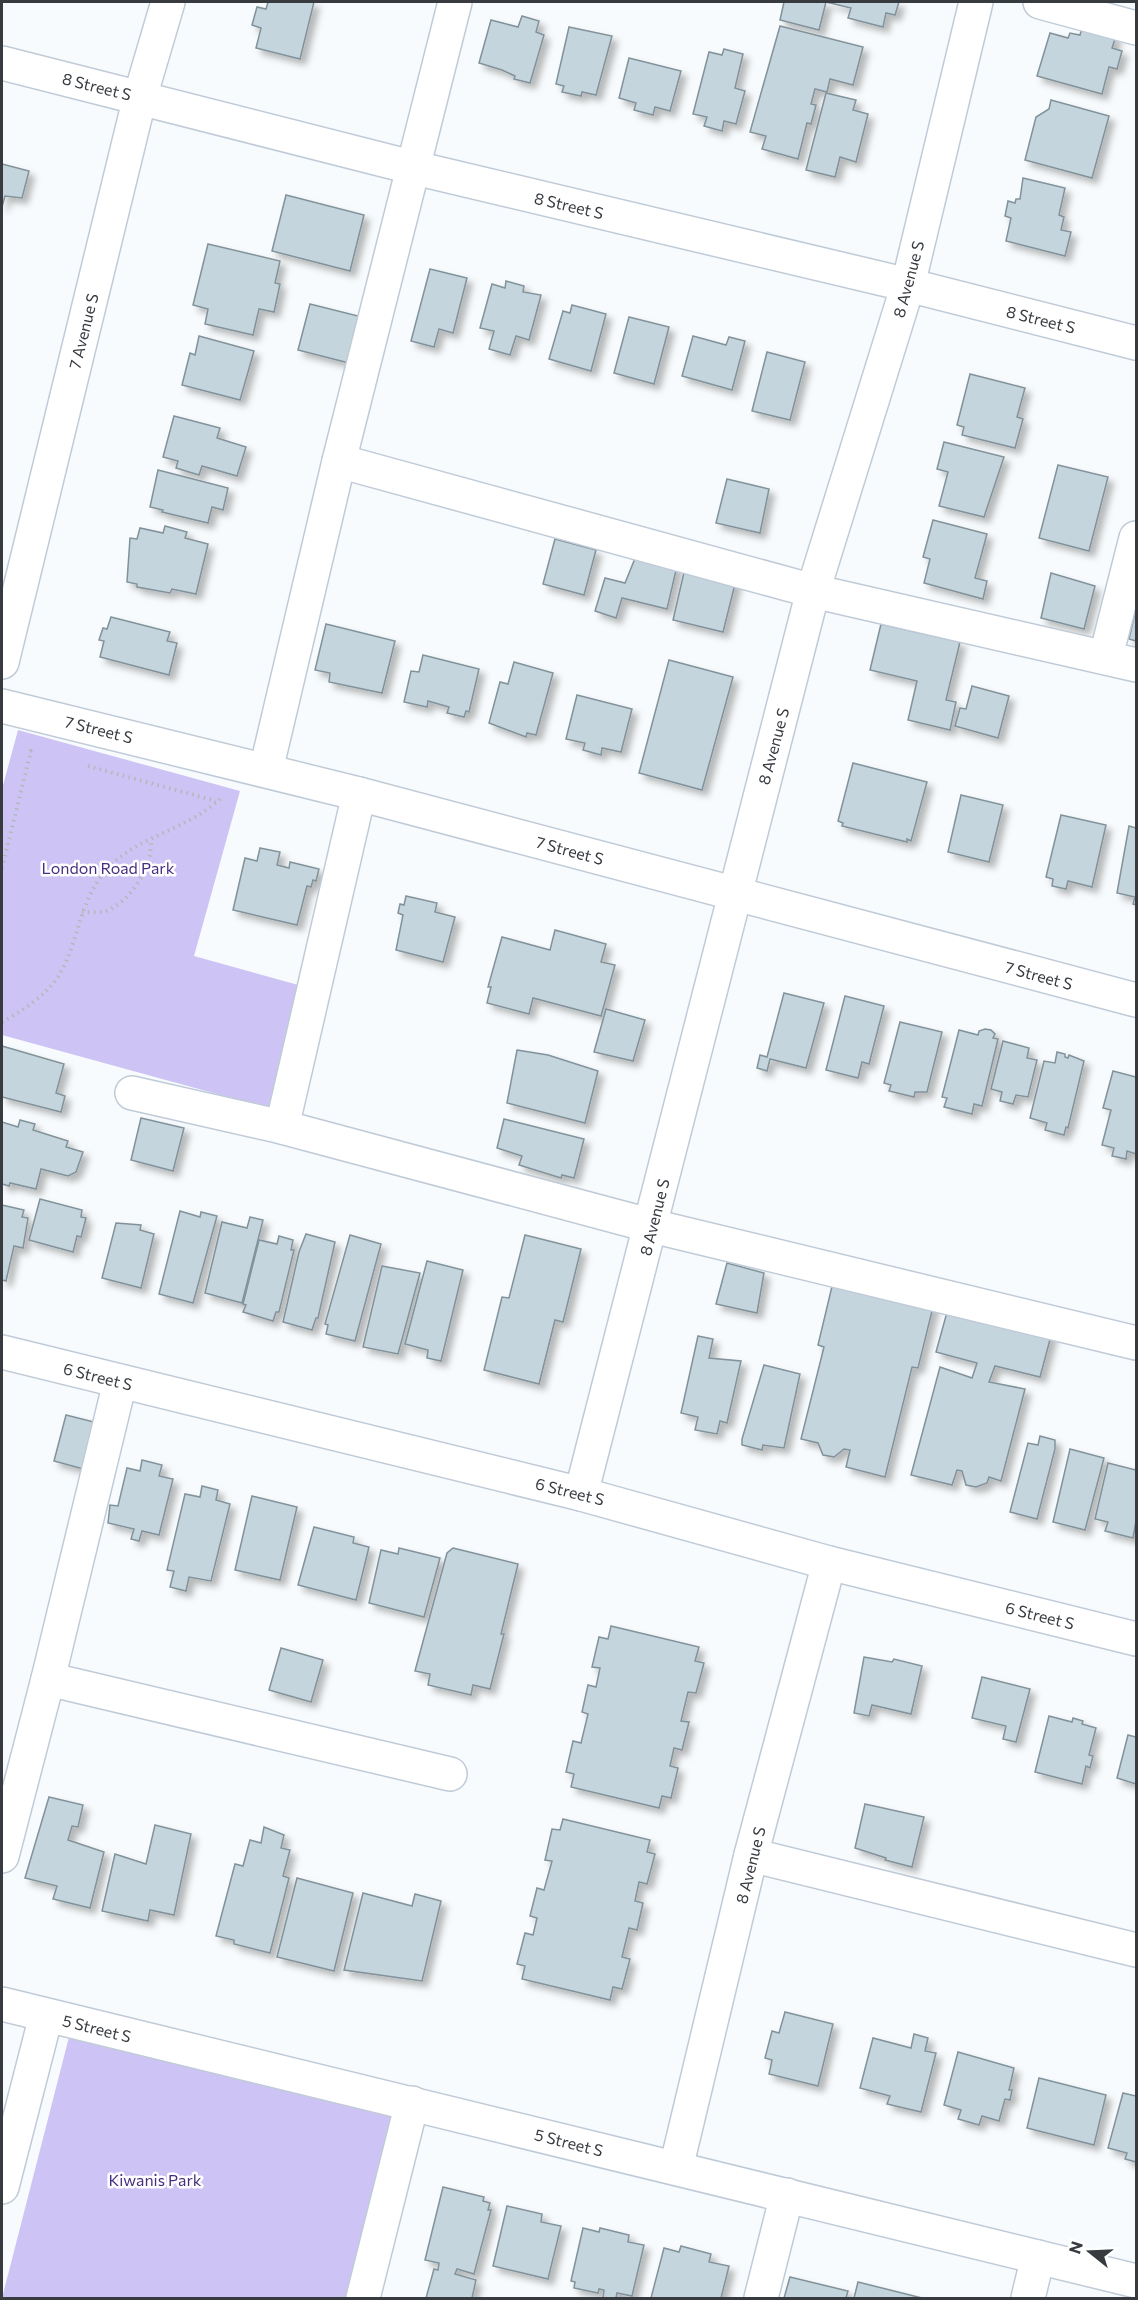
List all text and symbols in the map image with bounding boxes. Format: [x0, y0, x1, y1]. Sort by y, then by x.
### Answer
street label: 8 Street S [61, 68, 133, 104]
street label: 8 Street S [533, 188, 605, 222]
street label: 8 Avenue S [889, 239, 927, 319]
street label: 7 Avenue S [64, 291, 102, 371]
street label: 8 Street S [1005, 301, 1077, 337]
street label: 8 Avenue S [754, 706, 792, 786]
street label: 7 Street S [63, 711, 135, 747]
street label: 7 Street S [534, 832, 606, 868]
park label: London Road Park [42, 858, 175, 877]
street label: 7 Street S [1003, 957, 1075, 993]
street label: 8 Avenue S [635, 1177, 673, 1257]
street label: 6 Street S [62, 1358, 134, 1394]
street label: 6 Street S [534, 1473, 606, 1509]
street label: 6 Street S [1004, 1597, 1076, 1633]
street label: 8 Avenue S [731, 1825, 769, 1905]
street label: 5 Street S [61, 2010, 133, 2046]
street label: 5 Street S [533, 2124, 605, 2160]
park label: Kiwanis Park [109, 2170, 202, 2189]
north arrow [1060, 2222, 1120, 2282]
text: N [1064, 2239, 1086, 2256]

